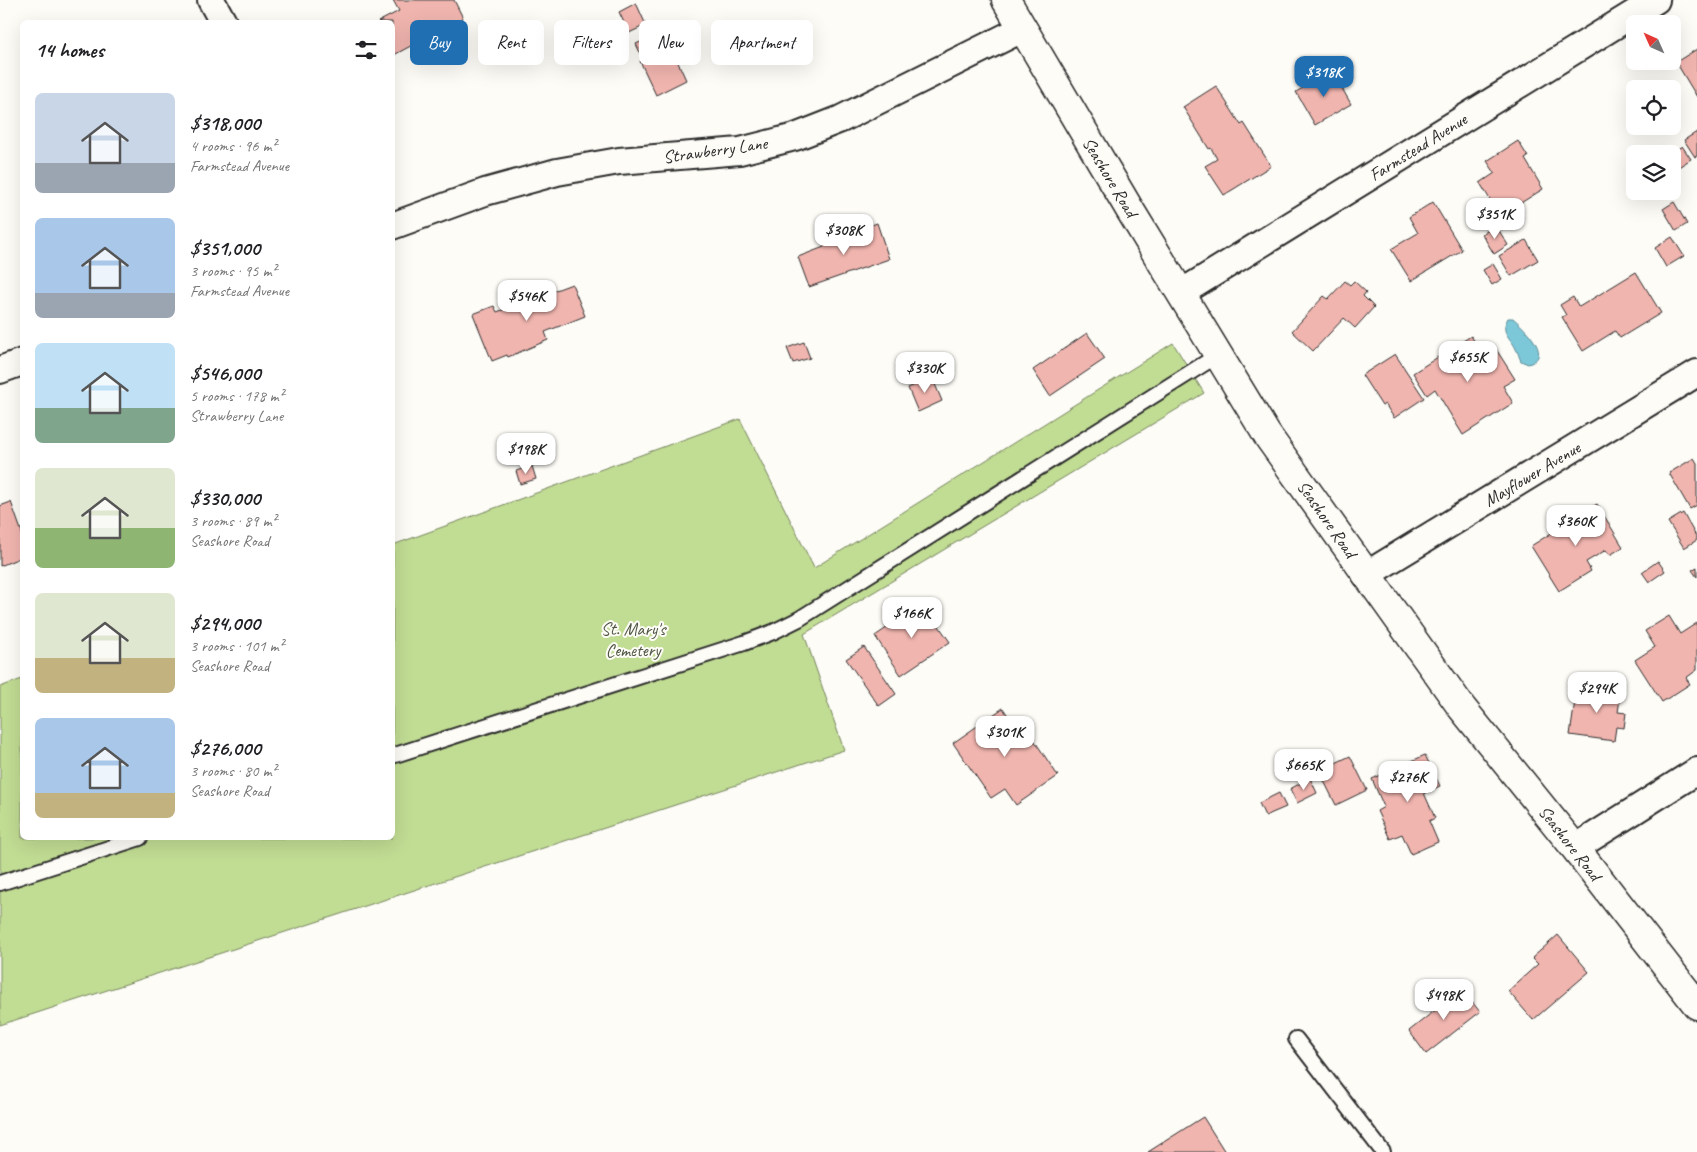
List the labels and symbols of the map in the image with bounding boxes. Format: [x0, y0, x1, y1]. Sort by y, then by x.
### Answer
north arrow [1626, 15, 1681, 70]
pin: $318K [1289, 56, 1359, 98]
street label: Farmstead Avenue [1365, 108, 1472, 186]
street label: Strawberry Lane [662, 132, 770, 168]
street label: Seashore Road [1078, 133, 1144, 223]
pin: $351K [1460, 198, 1530, 240]
pin: $308K [809, 214, 879, 256]
pin: $546K [492, 280, 562, 322]
pin: $655K [1433, 340, 1503, 383]
pin: $330K [890, 352, 960, 394]
pin: $198K [491, 432, 561, 475]
street label: Mayflower Avenue [1480, 436, 1585, 511]
street label: Seashore Road [1292, 476, 1363, 564]
pin: $360K [1541, 504, 1611, 547]
pin: $166K [877, 596, 947, 639]
park label: St. Mary's Cemetery [601, 618, 667, 661]
pin: $294K [1562, 672, 1632, 714]
pin: $301K [970, 716, 1040, 758]
pin: $665K [1269, 748, 1339, 791]
pin: $276K [1373, 760, 1443, 803]
street label: Seashore Road [1534, 801, 1608, 887]
pin: $498K [1409, 978, 1479, 1021]

